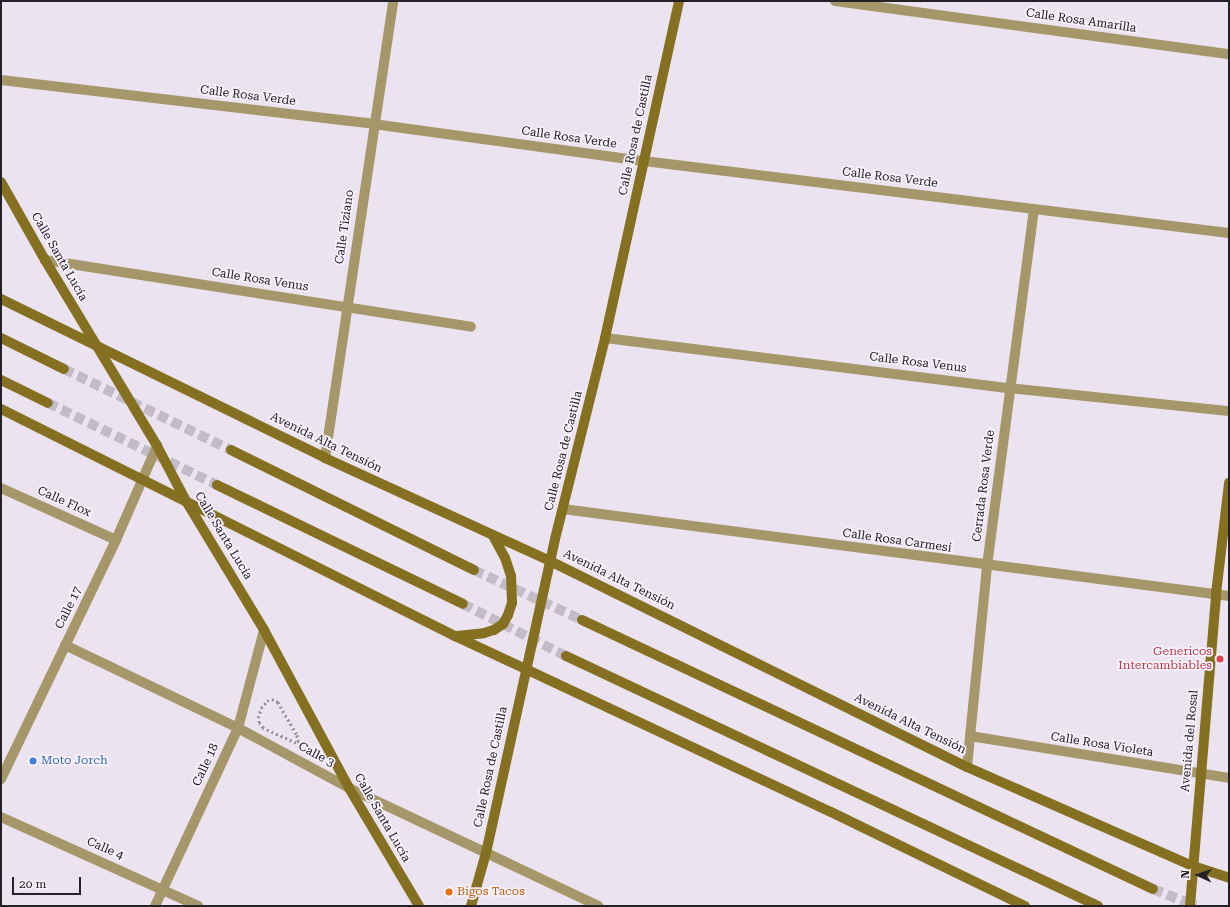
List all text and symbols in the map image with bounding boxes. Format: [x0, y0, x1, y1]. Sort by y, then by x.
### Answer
street label: Calle Rosa Amarilla [1025, 6, 1137, 36]
street label: Calle Rosa de Castilla [616, 73, 656, 197]
street label: Calle Rosa Verde [199, 83, 297, 109]
street label: Calle Rosa Verde [520, 124, 618, 152]
street label: Calle Rosa Verde [841, 165, 939, 191]
street label: Calle Tiziano [333, 189, 357, 265]
street label: Calle Santa Lucía [28, 210, 90, 304]
street label: Calle Rosa Venus [210, 265, 310, 295]
street label: Calle Rosa Venus [868, 350, 968, 376]
street label: Calle Rosa de Castilla [542, 389, 586, 513]
street label: Avenida Alta Tensión [268, 410, 384, 476]
street label: Cerrada Rosa Verde [970, 429, 998, 543]
street label: Calle Flox [35, 484, 93, 520]
street label: Calle Santa Lucía [191, 490, 255, 582]
street label: Calle Rosa Carmesí [842, 526, 952, 556]
street label: Avenida Alta Tensión [561, 547, 677, 613]
street label: Calle 17 [53, 584, 85, 632]
place label: Genericos Intercambiables [1118, 645, 1212, 673]
marker: Genericos Intercambiables [1215, 654, 1225, 664]
street label: Avenida del Rosal [1178, 689, 1202, 793]
street label: Avenida Alta Tensión [852, 691, 968, 757]
street label: Calle Rosa de Castilla [471, 705, 511, 829]
street label: Calle Rosa Violeta [1050, 730, 1154, 760]
street label: Calle 3 [295, 740, 337, 770]
street label: Calle 18 [190, 741, 222, 789]
place label: Moto Jorch [41, 754, 108, 768]
marker: Moto Jorch [28, 756, 38, 766]
street label: Calle Santa Lucía [351, 771, 413, 865]
street label: Calle 4 [84, 835, 126, 863]
north arrow [1178, 855, 1218, 895]
scale bar [14, 869, 83, 895]
text: N [1179, 870, 1192, 879]
text: 20 m [19, 877, 46, 891]
place label: Bigos Tacos [457, 885, 525, 899]
marker: Bigos Tacos [444, 887, 454, 897]

